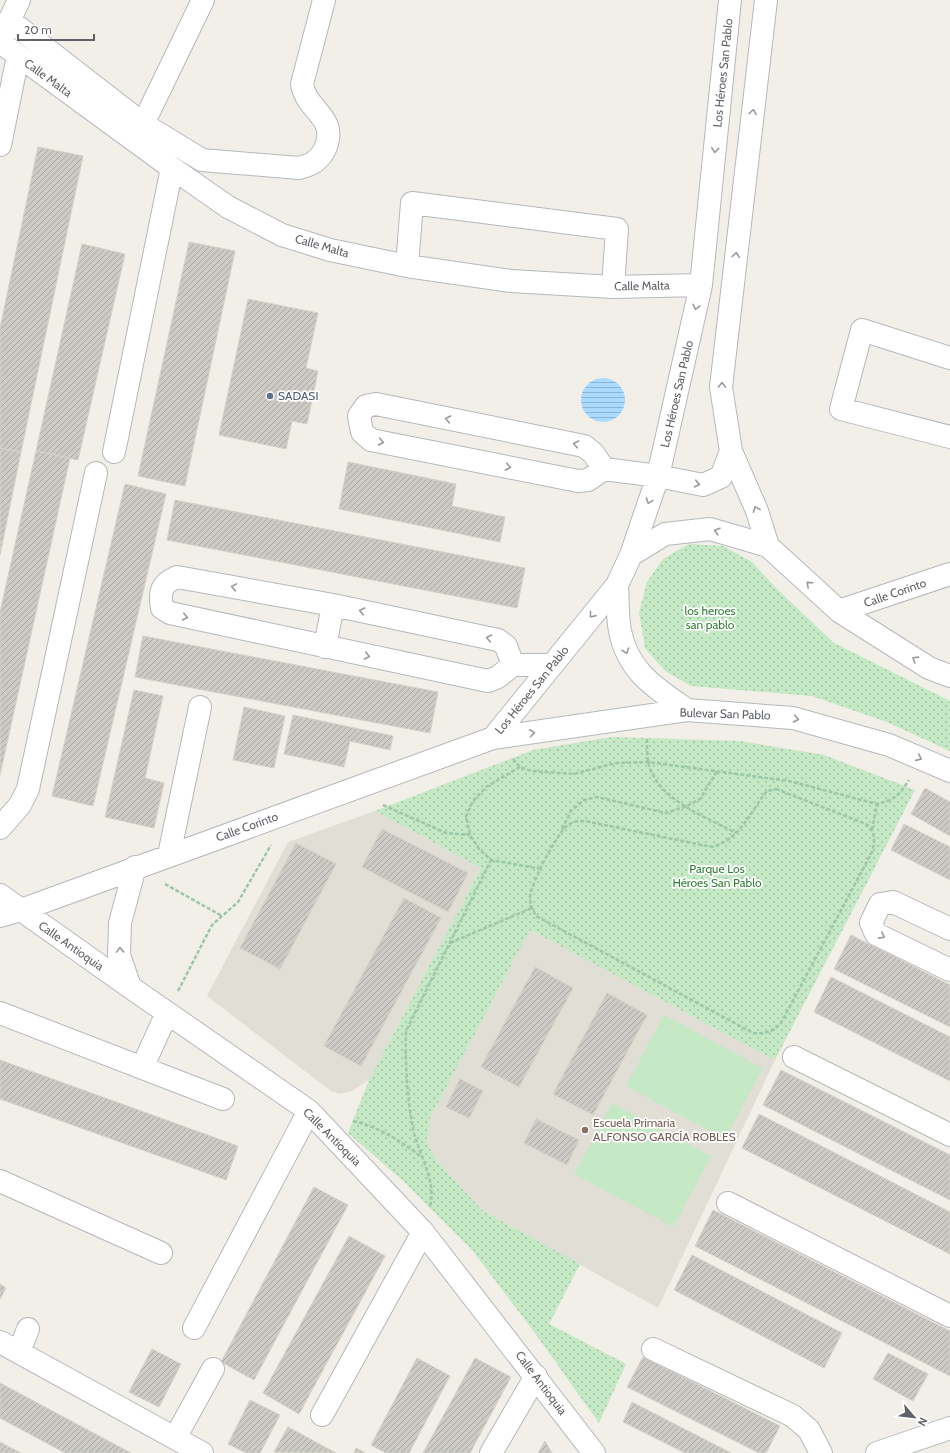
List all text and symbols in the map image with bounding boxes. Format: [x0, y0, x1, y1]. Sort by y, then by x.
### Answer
scale bar [18, 16, 94, 42]
street label: Los Héroes San Pablo [709, 17, 736, 128]
text: 20 m [24, 22, 52, 37]
street label: Calle Malta [21, 55, 75, 100]
one-way arrow [748, 109, 757, 115]
one-way arrow [711, 147, 720, 153]
street label: Calle Malta [293, 231, 351, 260]
one-way arrow [732, 252, 741, 259]
street label: Calle Malta [614, 278, 670, 293]
one-way arrow [693, 304, 701, 310]
street label: Los Héroes San Pablo [657, 339, 696, 449]
one-way arrow [718, 382, 726, 388]
place label: SADASI [278, 388, 318, 403]
marker: SADASI [265, 391, 275, 401]
one-way arrow [445, 415, 451, 423]
one-way arrow [378, 437, 384, 446]
one-way arrow [573, 441, 579, 449]
one-way arrow [505, 463, 511, 471]
one-way arrow [693, 479, 700, 487]
one-way arrow [646, 498, 654, 505]
one-way arrow [753, 505, 761, 513]
one-way arrow [713, 527, 720, 536]
street label: Calle Corinto [862, 575, 928, 610]
one-way arrow [807, 582, 814, 589]
one-way arrow [231, 584, 237, 592]
park label: los heroes san pablo [684, 603, 736, 632]
one-way arrow [359, 608, 365, 616]
one-way arrow [590, 610, 597, 618]
one-way arrow [182, 612, 188, 620]
one-way arrow [486, 635, 492, 643]
street label: Los Héroes San Pablo [491, 642, 572, 737]
one-way arrow [622, 647, 630, 654]
one-way arrow [364, 651, 370, 660]
one-way arrow [912, 656, 919, 664]
street label: Bulevar San Pablo [679, 704, 771, 723]
one-way arrow [793, 714, 799, 722]
one-way arrow [529, 729, 535, 738]
one-way arrow [915, 753, 923, 761]
street label: Calle Corinto [214, 808, 280, 845]
park label: Parque Los Héroes San Pablo [672, 861, 762, 890]
street label: Calle Antioquia [36, 918, 107, 974]
one-way arrow [878, 932, 885, 939]
one-way arrow [115, 947, 124, 953]
street label: Calle Antioquia [300, 1104, 365, 1169]
place label: Escuela Primaria ALFONSO GARCÍA ROBLES [593, 1115, 736, 1144]
marker: Escuela Primaria ALFONSO GARCÍA ROBLES [580, 1125, 590, 1135]
street label: Calle Antioquia [513, 1348, 570, 1418]
north arrow [894, 1397, 934, 1437]
text: N [915, 1415, 931, 1428]

